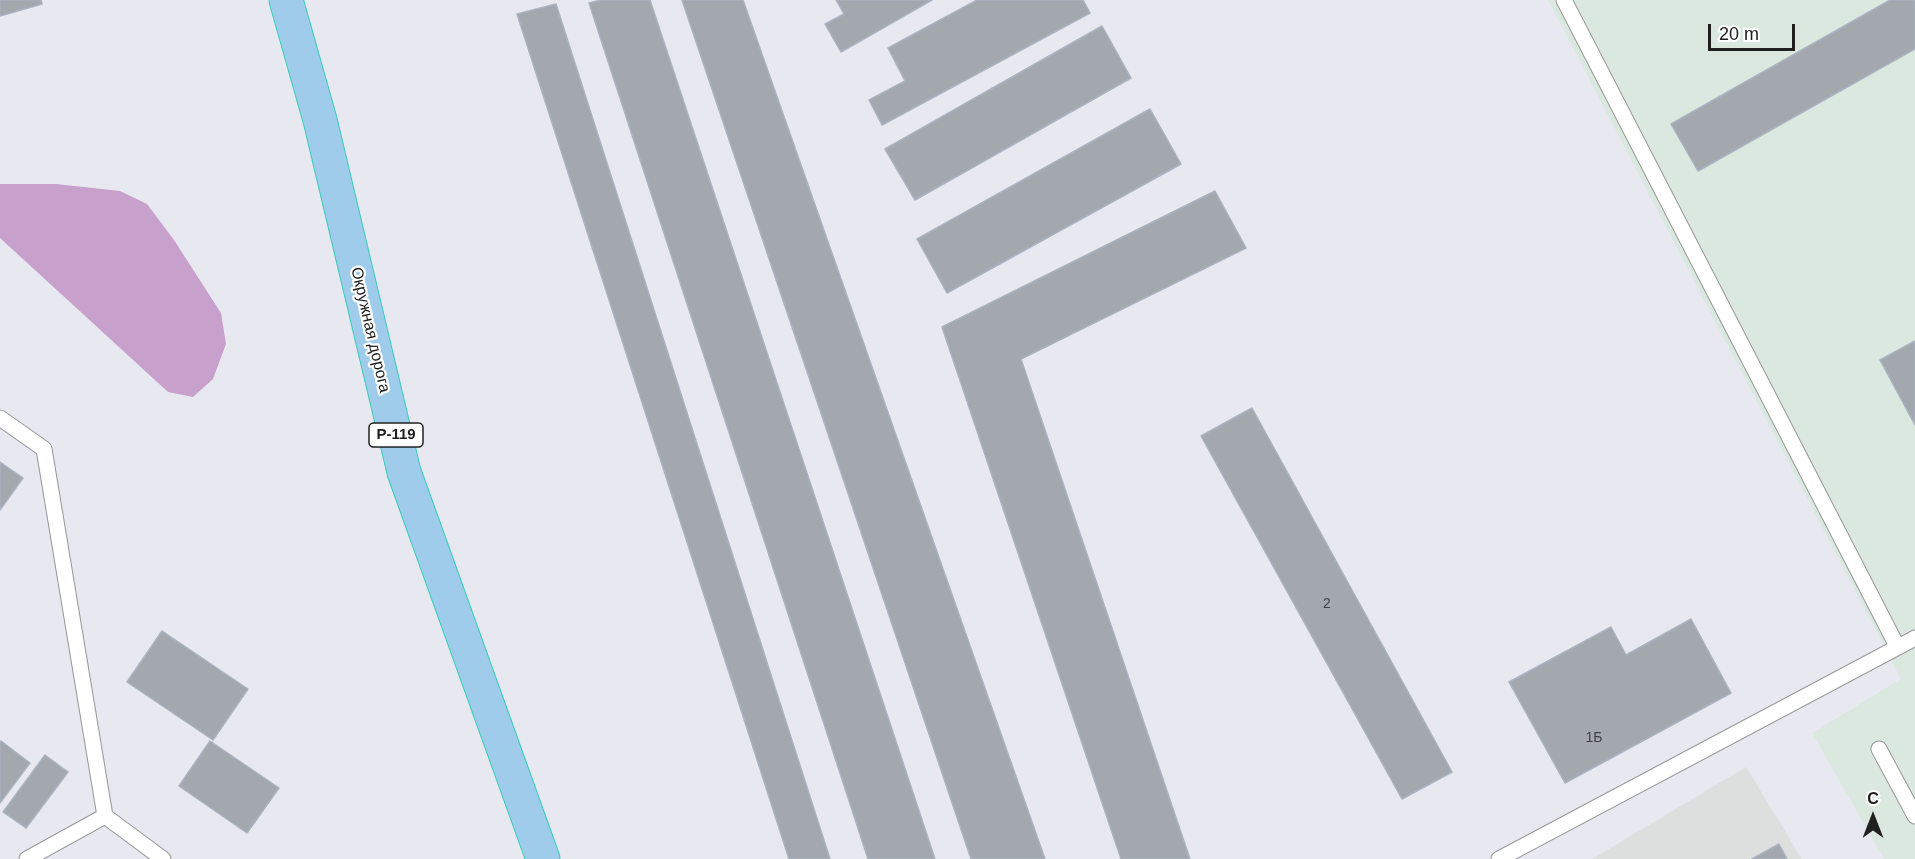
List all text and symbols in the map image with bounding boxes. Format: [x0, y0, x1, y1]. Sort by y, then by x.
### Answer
scale bar [1711, 12, 1798, 50]
text: 20 m [1719, 24, 1759, 44]
street label: Окружная дорога [346, 265, 394, 395]
road number: Р-119 [369, 423, 423, 447]
house number: 2 [1323, 596, 1331, 612]
house number: 1Б [1586, 730, 1602, 746]
north arrow [1843, 787, 1903, 847]
text: С [1867, 790, 1879, 807]

